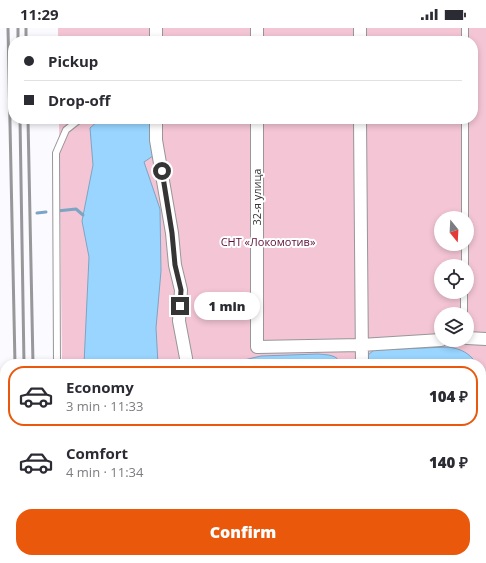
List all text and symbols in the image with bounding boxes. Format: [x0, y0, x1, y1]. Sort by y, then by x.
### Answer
text: 11:29 [20, 4, 59, 24]
text: Pickup [48, 51, 98, 71]
text: Drop-off [48, 90, 110, 110]
route start [153, 162, 171, 180]
street label: 32-я улица [249, 169, 264, 225]
north arrow [434, 211, 474, 251]
map controls [434, 211, 474, 347]
park label: СНТ «Локомотив» [221, 234, 316, 249]
button: locate [434, 259, 474, 299]
callout: 1 min [194, 292, 260, 320]
route end [171, 297, 189, 315]
text: 1 min [209, 297, 245, 315]
button: layers [434, 307, 474, 347]
text: Economy [66, 377, 134, 397]
icon: car [18, 378, 54, 414]
text: 104 ₽ [429, 386, 468, 406]
text: 3 min · 11:33 [66, 397, 143, 415]
text: Comfort [66, 443, 128, 463]
icon: car [18, 444, 54, 480]
text: 140 ₽ [429, 452, 468, 472]
text: 4 min · 11:34 [66, 463, 143, 481]
button: Confirm [16, 509, 470, 555]

